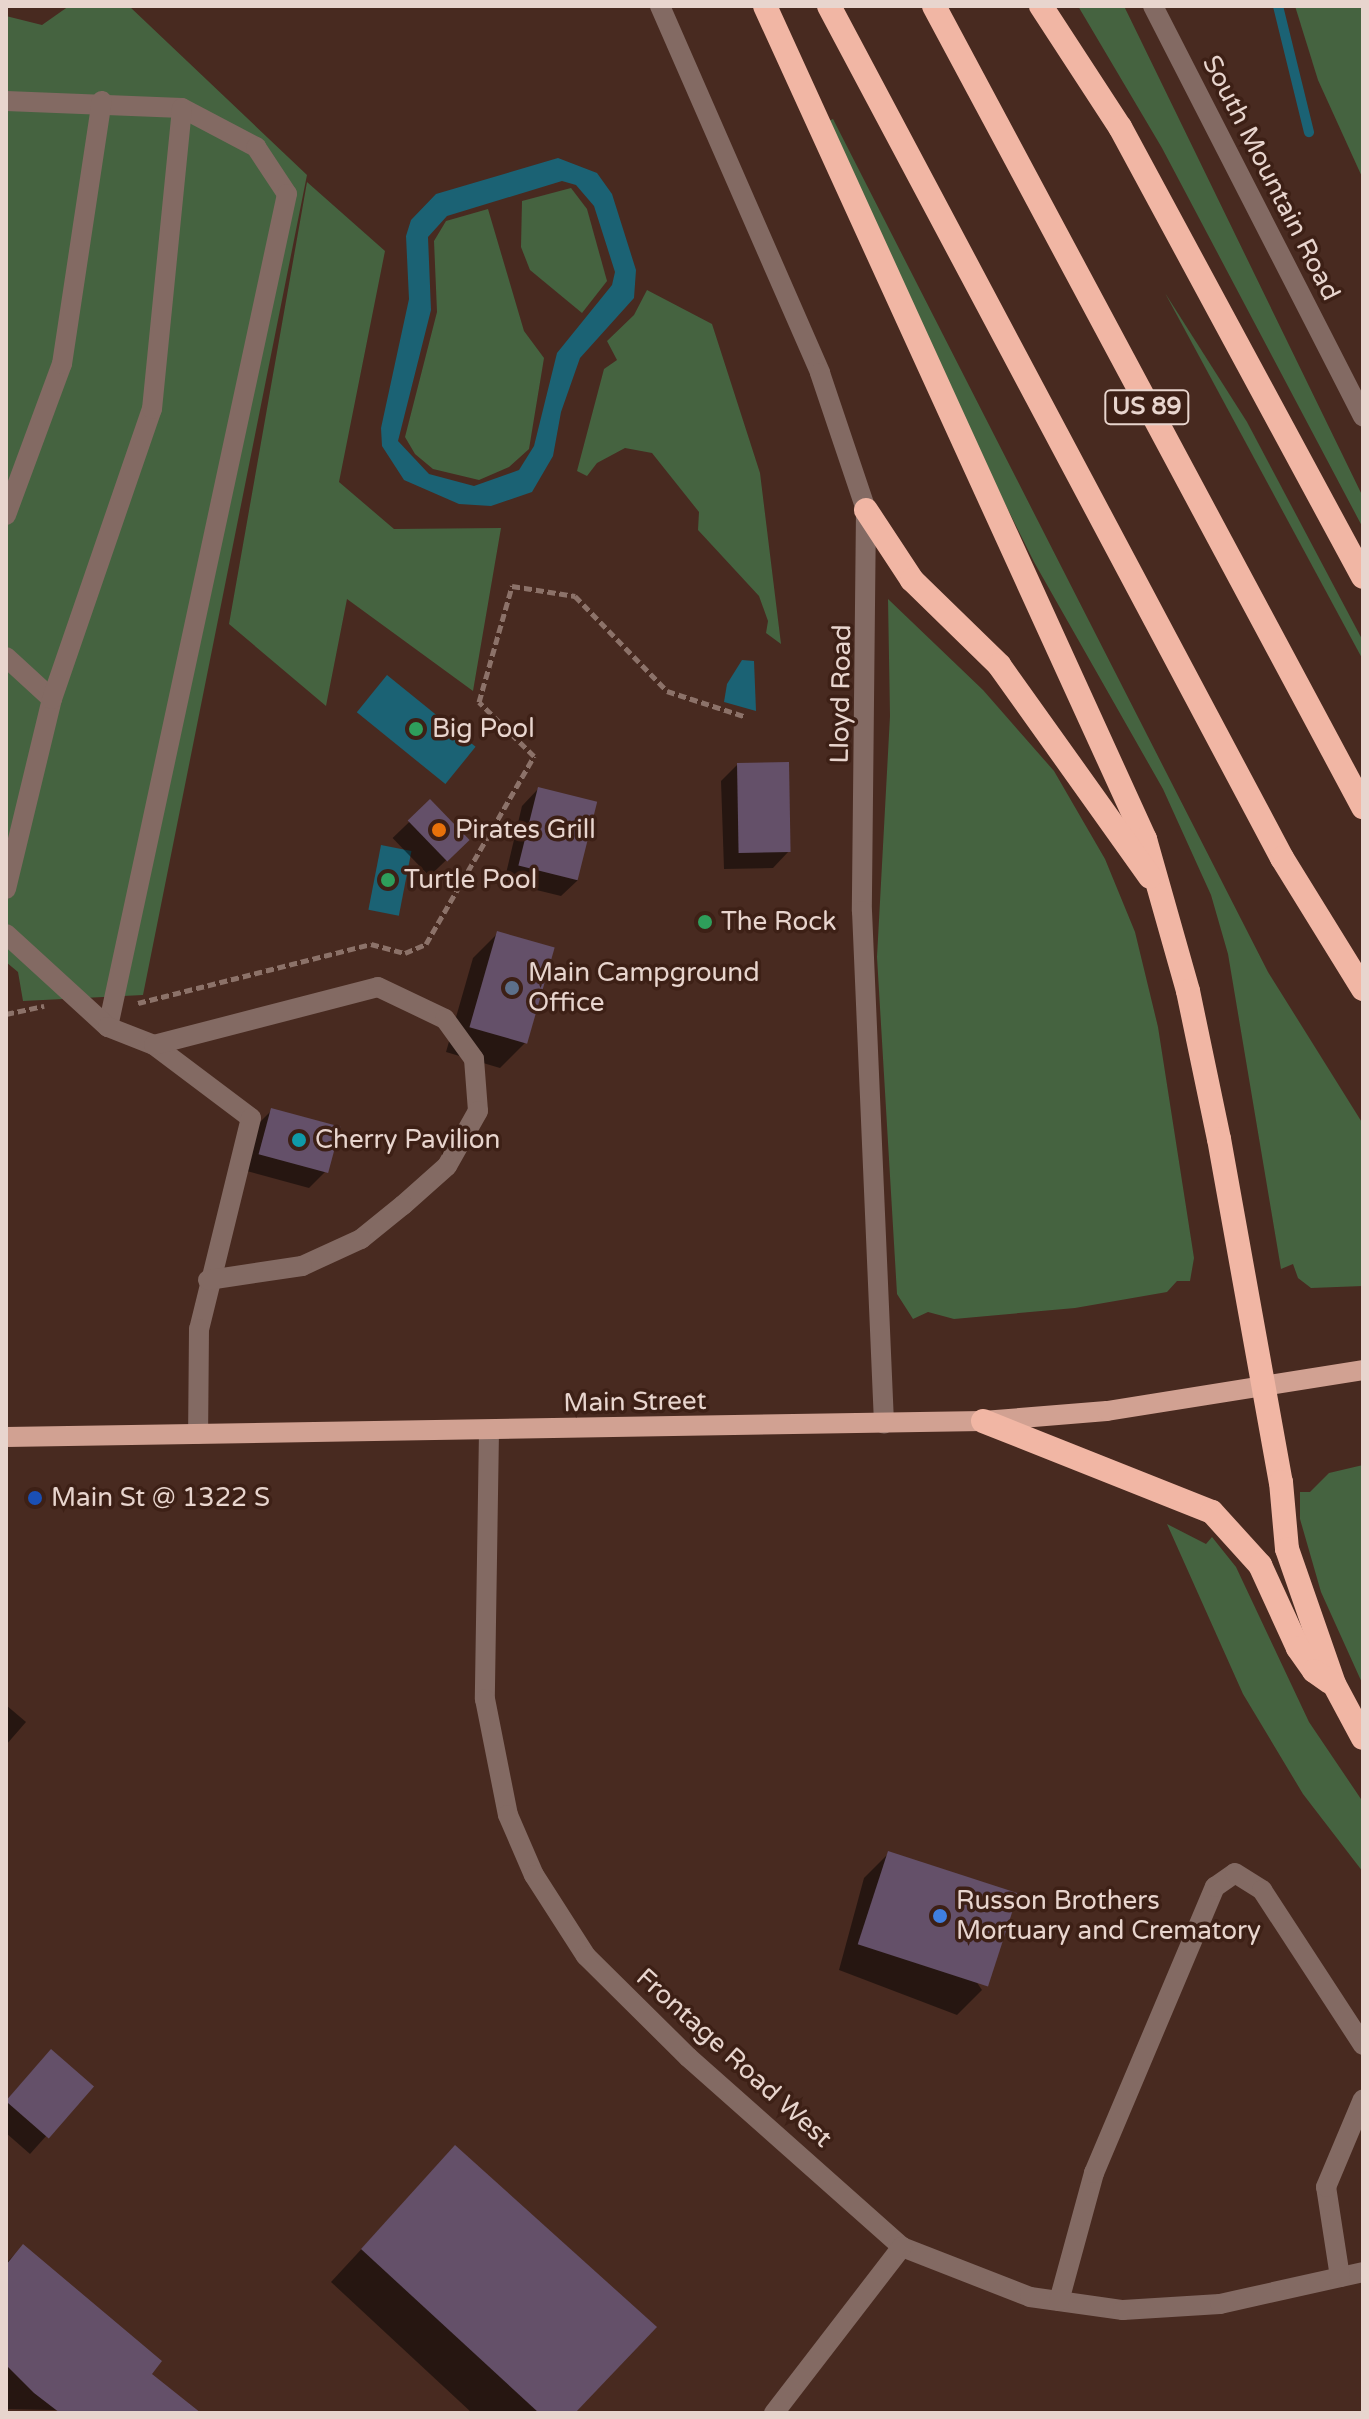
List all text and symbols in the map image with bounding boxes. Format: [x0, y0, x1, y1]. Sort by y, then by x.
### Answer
street label: South Mountain Road [1196, 50, 1346, 306]
road number: US 89 [1103, 387, 1191, 427]
street label: Lloyd Road [824, 624, 858, 764]
place label: Big Pool [432, 713, 535, 745]
marker: Big Pool [407, 720, 425, 738]
place label: Pirates Grill [455, 814, 596, 846]
marker: Pirates Grill [430, 821, 448, 839]
place label: Turtle Pool [404, 864, 537, 896]
marker: Turtle Pool [379, 871, 397, 889]
place label: The Rock [721, 906, 836, 938]
marker: The Rock [696, 913, 714, 931]
place label: Main Campground Office [528, 957, 760, 1018]
marker: Main Campground Office [503, 979, 521, 997]
place label: Cherry Pavilion [315, 1124, 500, 1156]
marker: Cherry Pavilion [290, 1131, 308, 1149]
street label: Main Street [563, 1385, 707, 1419]
place label: Main St @ 1322 S [51, 1482, 270, 1514]
marker: Main St @ 1322 S [26, 1489, 44, 1507]
place label: Russon Brothers Mortuary and Crematory [956, 1885, 1261, 1946]
marker: Russon Brothers Mortuary and Crematory [931, 1907, 949, 1925]
street label: Frontage Road West [630, 1962, 838, 2154]

